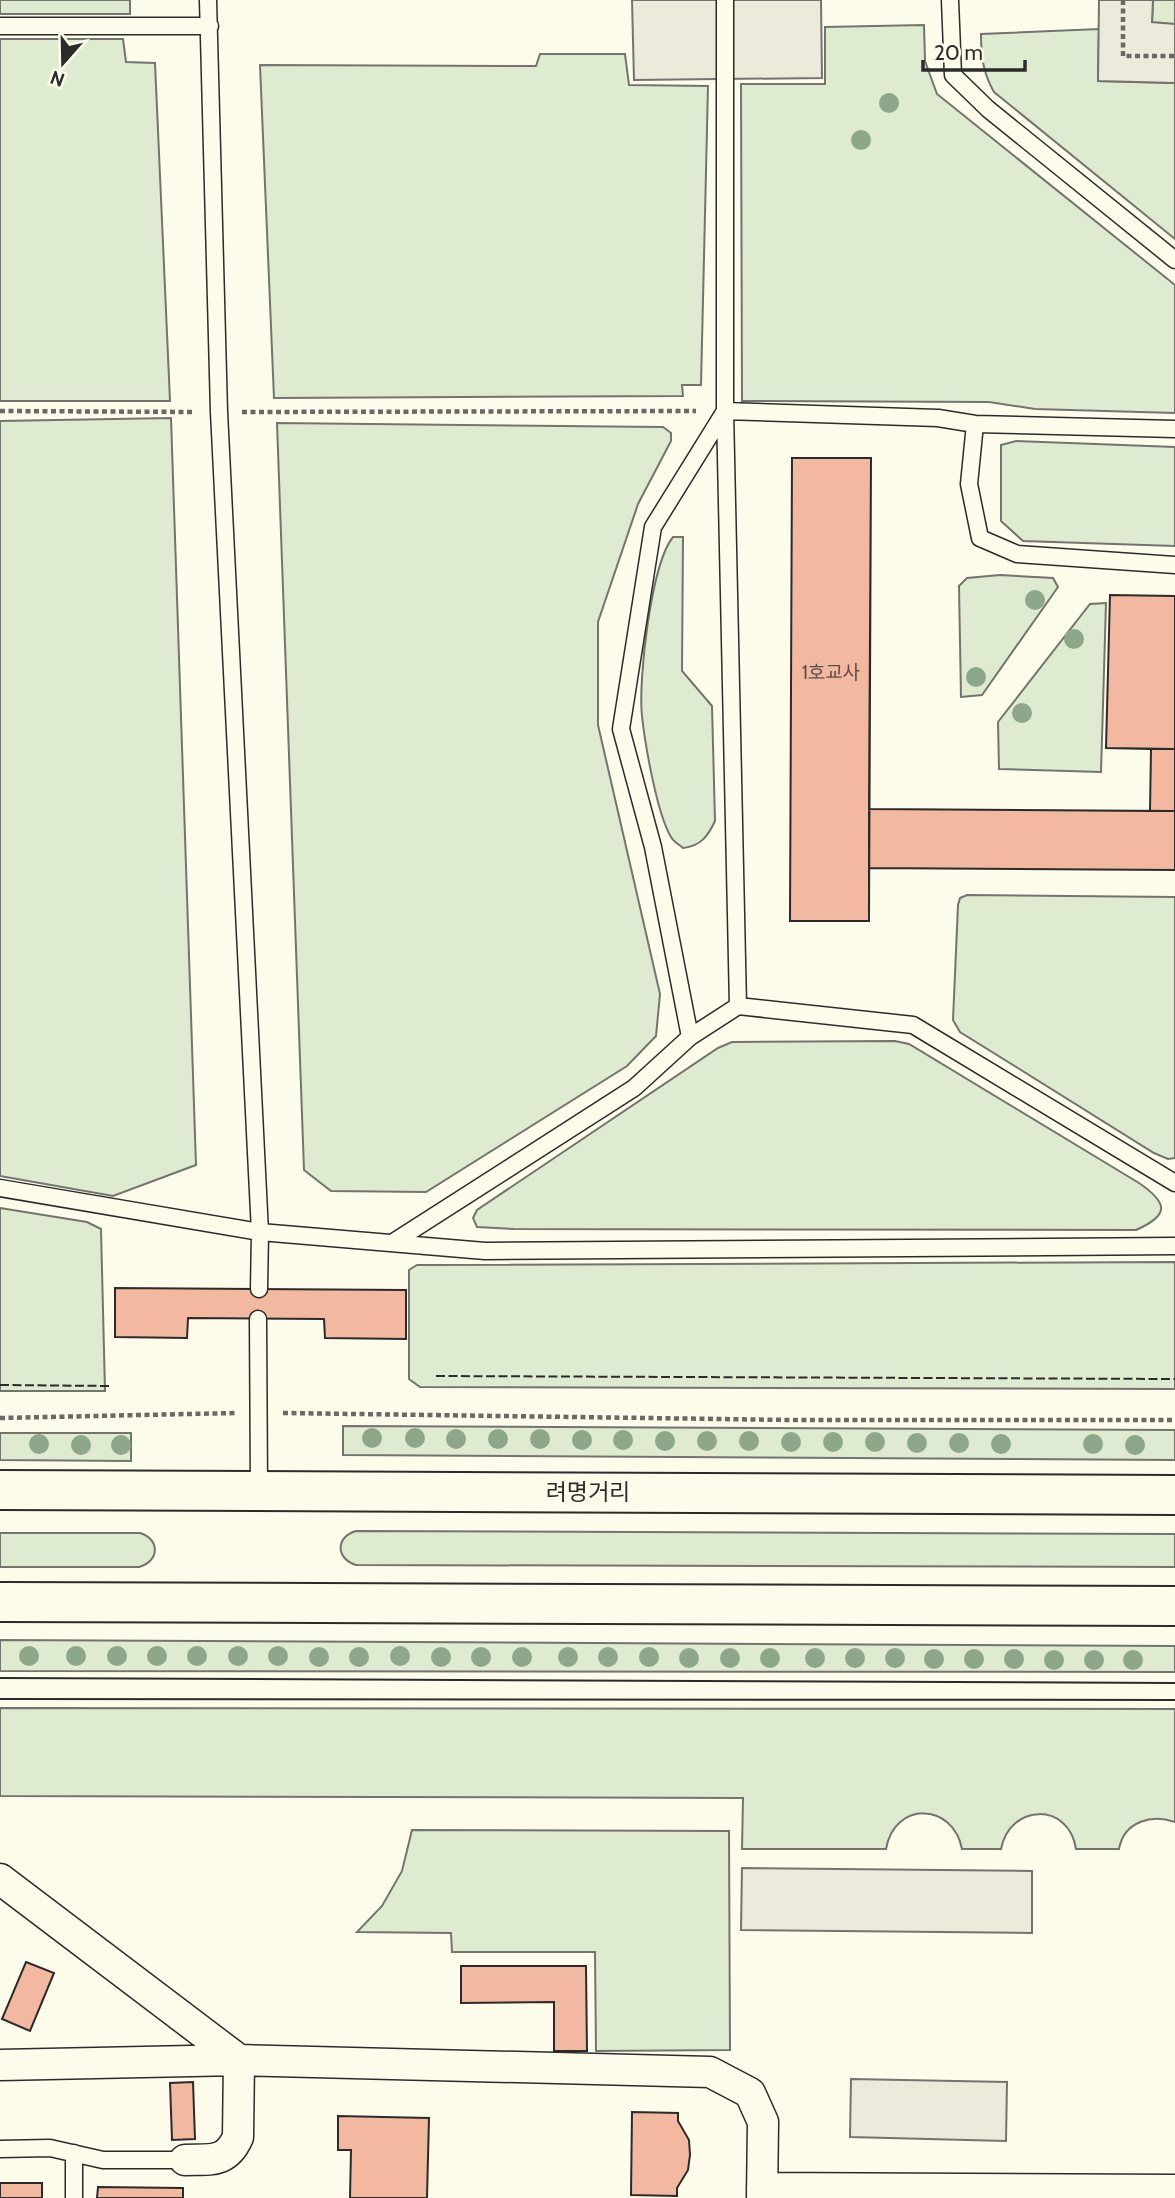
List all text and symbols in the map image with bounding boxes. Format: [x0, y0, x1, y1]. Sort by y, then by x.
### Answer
north arrow [28, 28, 98, 98]
scale bar [923, 28, 1024, 72]
text: 20 m [934, 40, 983, 65]
text: N [47, 65, 68, 92]
house number: 1호교사 [802, 661, 860, 684]
street label: 려명거리 [546, 1478, 630, 1506]

